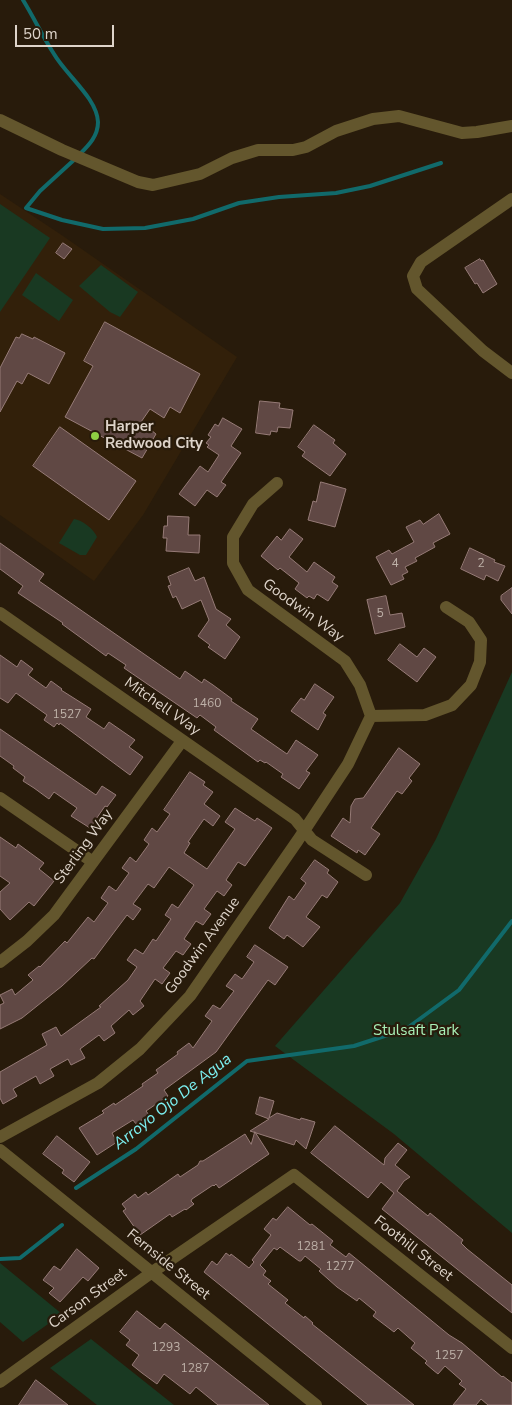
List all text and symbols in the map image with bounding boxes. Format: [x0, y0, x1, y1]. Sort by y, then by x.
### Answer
scale bar [18, 15, 116, 47]
text: 50 m [23, 24, 58, 44]
place label: Harper Redwood City [105, 418, 203, 453]
marker: Harper Redwood City [89, 430, 101, 442]
house number: 4 [391, 557, 399, 571]
house number: 2 [477, 557, 485, 571]
street label: Goodwin Way [259, 575, 347, 647]
house number: 5 [376, 607, 384, 621]
street label: Mitchell Way [120, 674, 204, 740]
house number: 1460 [193, 697, 221, 711]
house number: 1527 [53, 708, 81, 722]
street label: Sterling Way [51, 806, 117, 888]
street label: Goodwin Avenue [162, 894, 244, 998]
park label: Stulsaft Park [373, 1022, 459, 1040]
water label: Arroyo Ojo De Agua [110, 1050, 236, 1154]
street label: Foothill Street [370, 1213, 456, 1285]
street label: Fernside Street [123, 1226, 213, 1304]
house number: 1281 [297, 1240, 325, 1254]
house number: 1277 [326, 1260, 354, 1274]
street label: Carson Street [46, 1265, 130, 1333]
house number: 1293 [152, 1341, 180, 1355]
house number: 1257 [435, 1349, 463, 1363]
house number: 1287 [181, 1362, 209, 1376]

